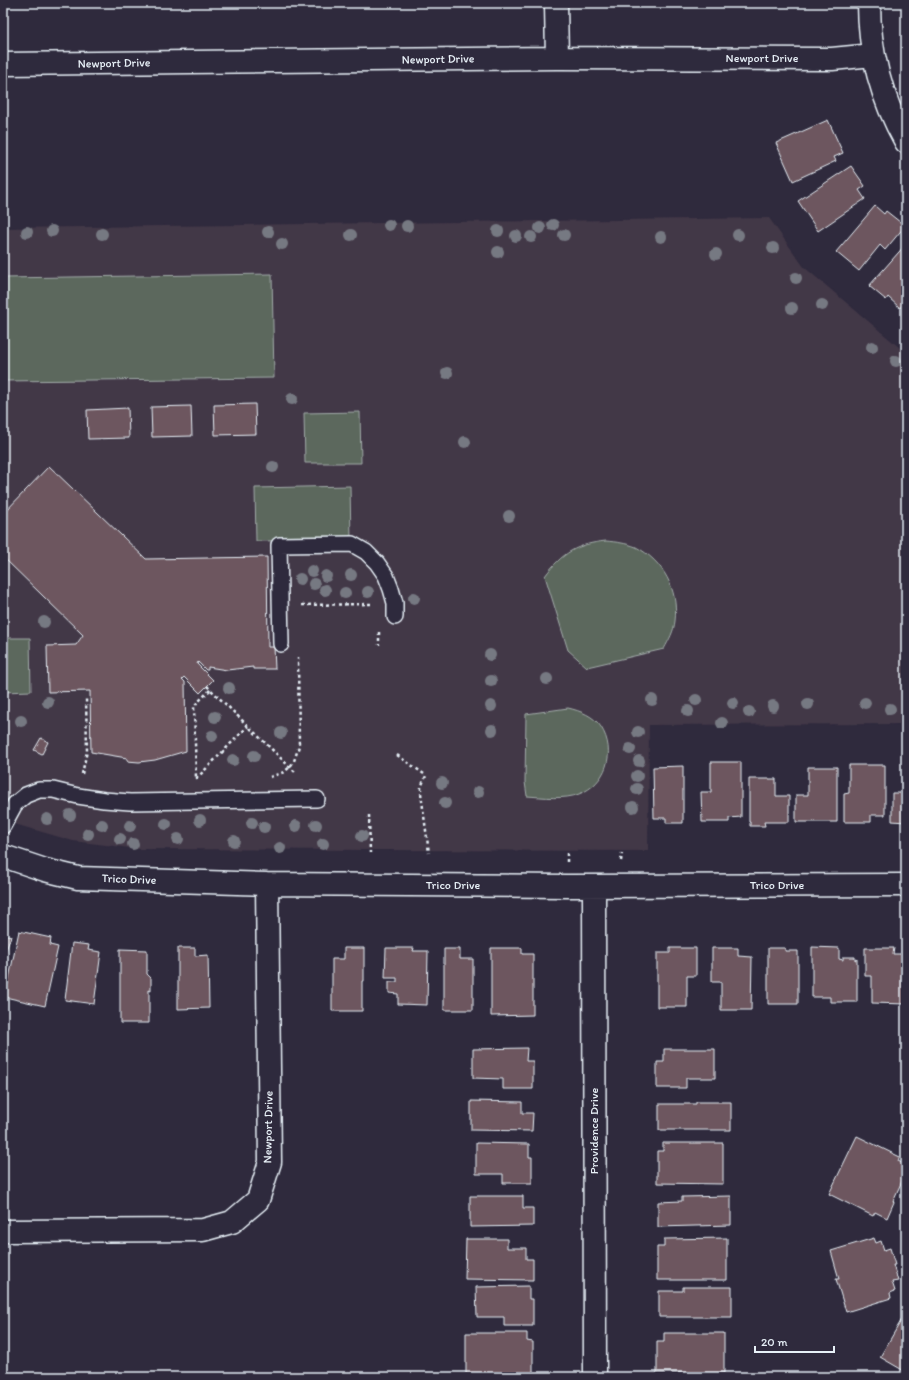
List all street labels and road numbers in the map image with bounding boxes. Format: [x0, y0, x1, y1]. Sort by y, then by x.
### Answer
street label: Newport Drive [401, 51, 475, 67]
street label: Newport Drive [726, 51, 799, 65]
street label: Newport Drive [77, 55, 151, 71]
street label: Trico Drive [101, 871, 157, 887]
street label: Trico Drive [426, 878, 481, 892]
street label: Trico Drive [750, 878, 805, 892]
street label: Providence Drive [587, 1088, 601, 1174]
street label: Newport Drive [260, 1090, 276, 1164]

